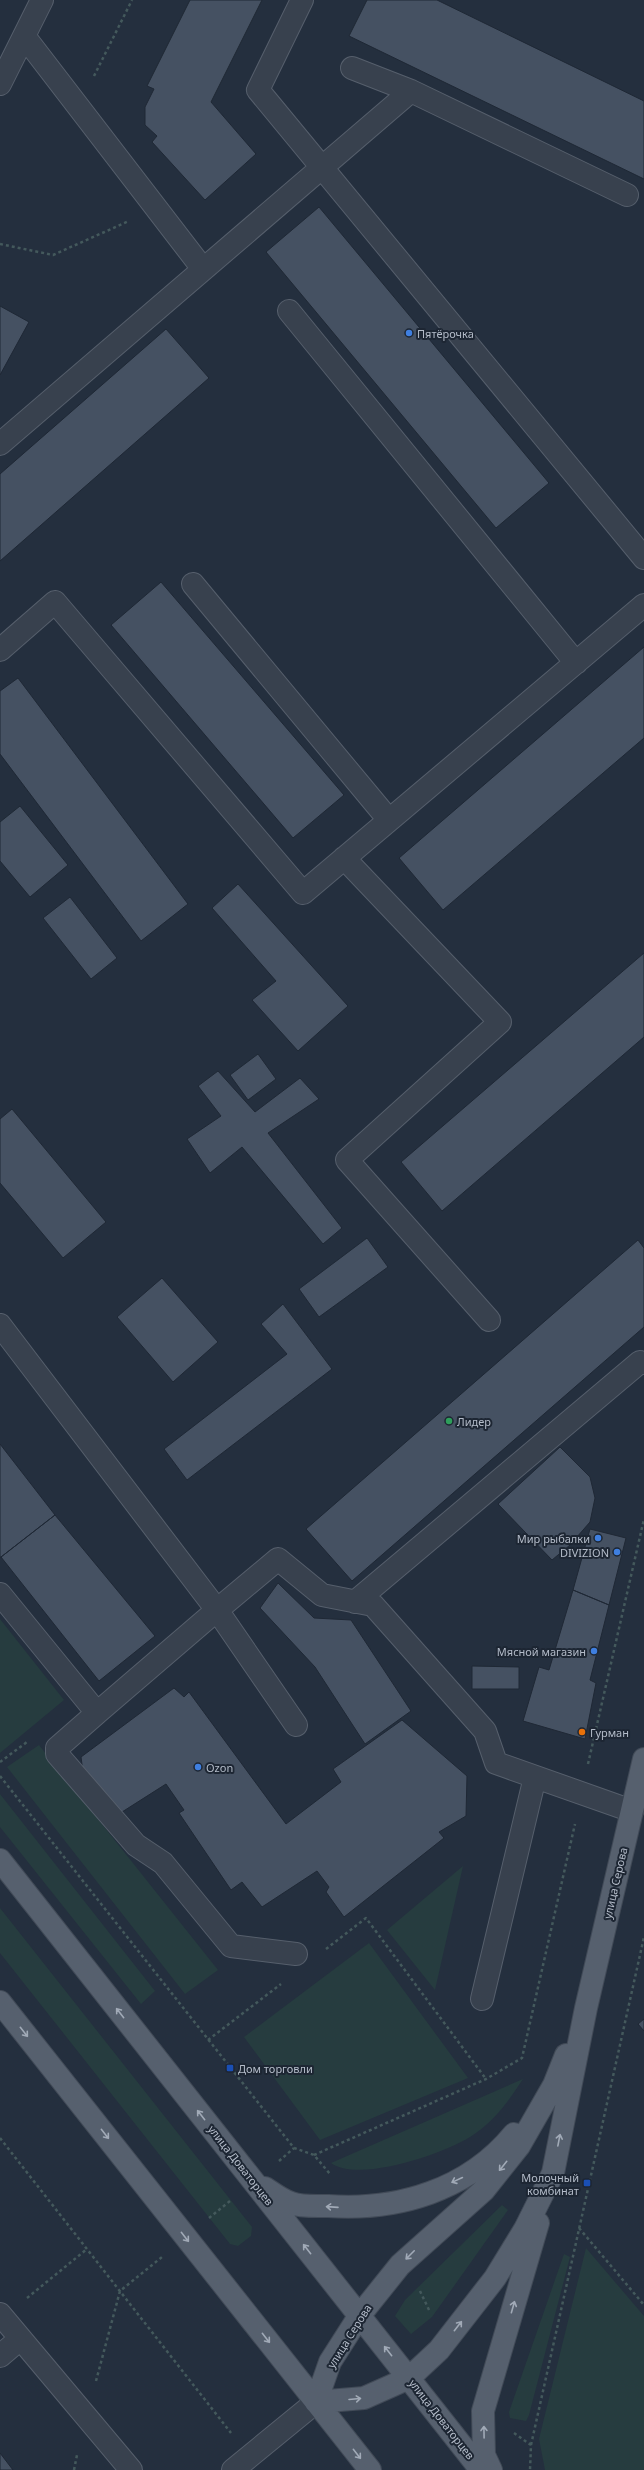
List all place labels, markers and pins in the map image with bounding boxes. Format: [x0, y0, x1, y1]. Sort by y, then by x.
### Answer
place label: Пятёрочка [417, 326, 474, 341]
marker: Пятёрочка [404, 328, 414, 338]
place label: Лидер [457, 1414, 491, 1429]
marker: Лидер [444, 1416, 454, 1426]
place label: Мир рыбалки [517, 1531, 590, 1546]
marker: Мир рыбалки [593, 1533, 603, 1543]
place label: DIVIZION [560, 1545, 609, 1560]
marker: DIVIZION [612, 1547, 622, 1557]
place label: Мясной магазин [497, 1644, 586, 1659]
marker: Мясной магазин [589, 1646, 599, 1656]
place label: Гурман [590, 1725, 629, 1740]
marker: Гурман [577, 1727, 587, 1737]
place label: Ozon [206, 1760, 233, 1775]
marker: Ozon [193, 1762, 203, 1772]
place label: Дом торговли [238, 2061, 313, 2076]
marker: Дом торговли [225, 2063, 235, 2073]
place label: Молочный комбинат [521, 2170, 579, 2198]
marker: Молочный комбинат [582, 2178, 592, 2188]

